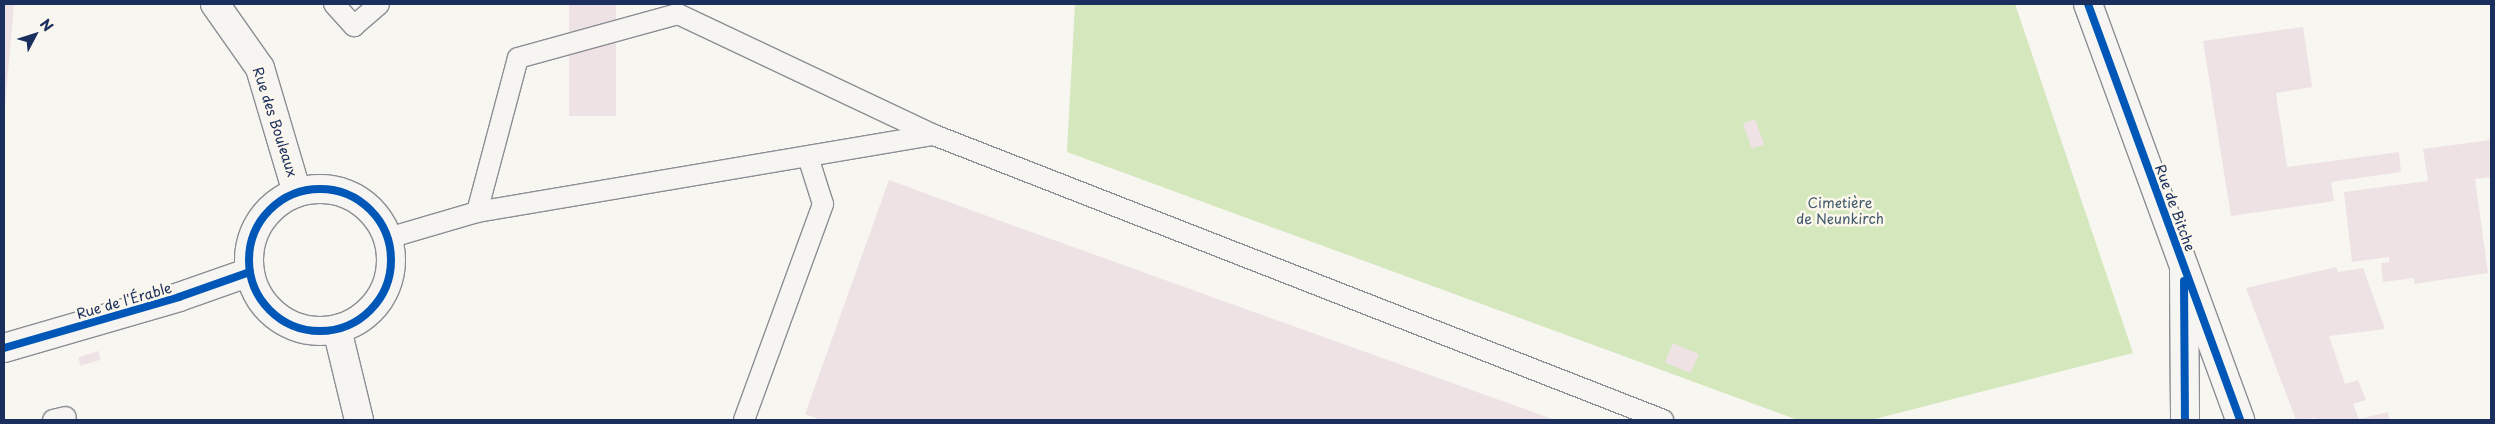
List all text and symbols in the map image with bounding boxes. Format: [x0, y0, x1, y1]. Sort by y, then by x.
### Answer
north arrow [10, 10, 60, 60]
text: N [35, 14, 58, 36]
street label: Rue des Bouleaux [249, 63, 301, 181]
street label: Rue de Bitche [2151, 161, 2199, 255]
park label: Cimetière de Neunkirch [1796, 195, 1884, 228]
street label: Rue de l'Érable [73, 279, 175, 323]

